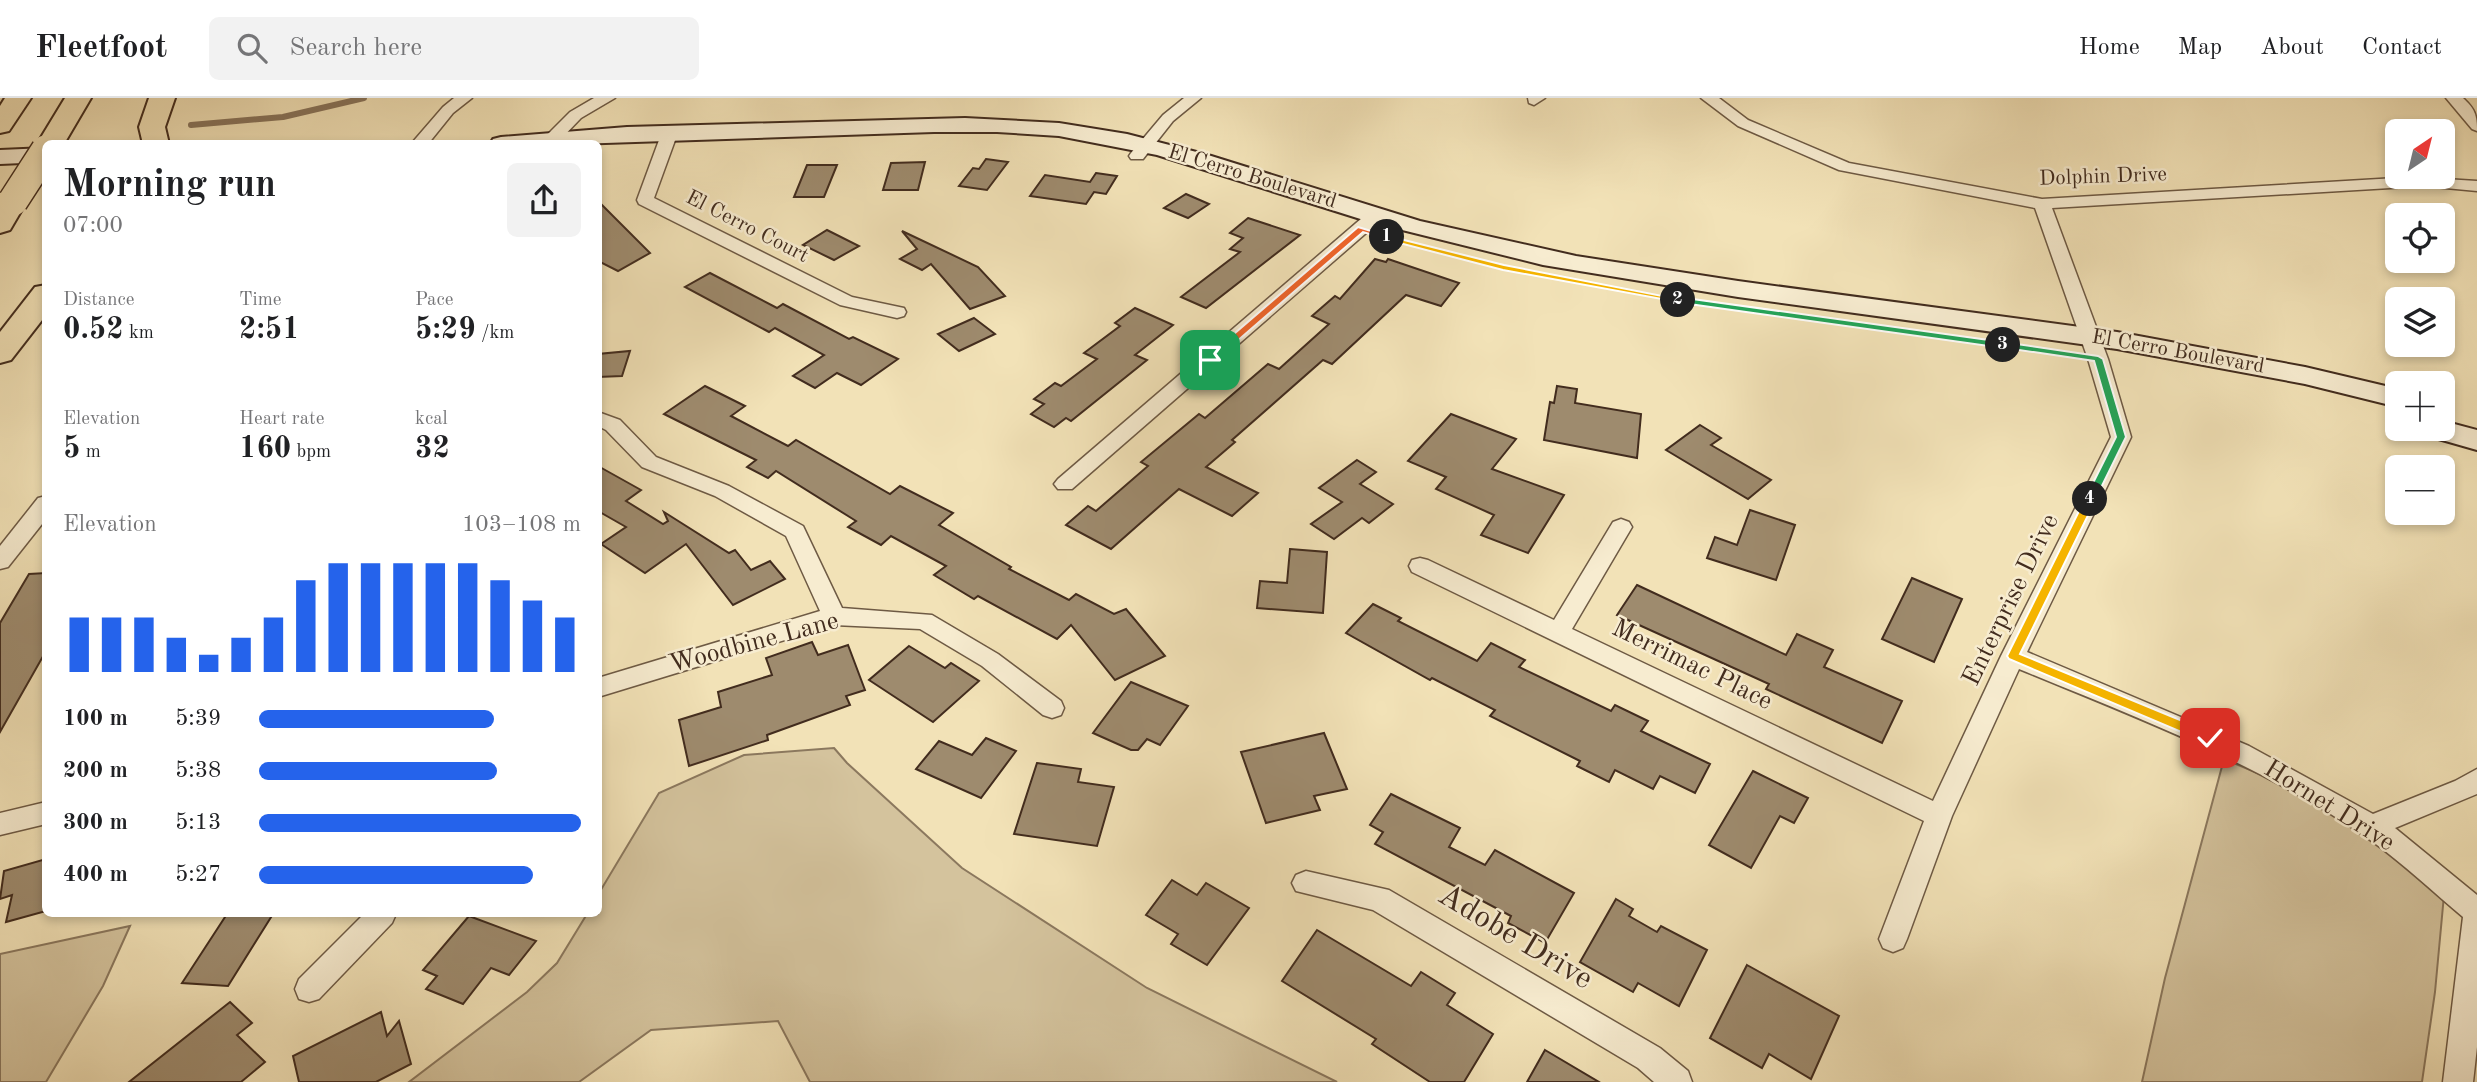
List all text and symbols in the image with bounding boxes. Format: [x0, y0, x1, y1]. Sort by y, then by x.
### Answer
search box [209, 17, 699, 80]
icon: search [233, 29, 271, 67]
text: Fleetfoot [35, 32, 167, 65]
text: Search here [289, 35, 422, 61]
text: Home [2079, 36, 2140, 60]
text: Map [2178, 36, 2222, 60]
text: About [2260, 36, 2324, 60]
text: Contact [2362, 36, 2442, 60]
north arrow [2385, 119, 2455, 189]
map controls [2385, 119, 2455, 525]
street label: El Cerro Boulevard [1165, 141, 1339, 213]
button: share [507, 163, 581, 237]
street label: Dolphin Drive [2039, 164, 2167, 190]
text: Morning run [63, 167, 276, 205]
street label: El Cerro Court [682, 187, 812, 267]
button: locate [2385, 203, 2455, 273]
text: 07:00 [63, 214, 123, 237]
pin: 1 [1370, 220, 1404, 254]
text: 1 [1381, 227, 1392, 246]
pin: 2 [1660, 282, 1696, 318]
button: layers [2385, 287, 2455, 357]
text: 2 [1672, 290, 1683, 309]
text: Distance [63, 291, 135, 310]
text: Time [239, 291, 282, 310]
text: Pace [415, 291, 454, 310]
text: 0.52 [63, 315, 124, 345]
text: 2:51 [239, 315, 300, 345]
text: 5:29 [415, 315, 476, 345]
text: km [124, 324, 154, 343]
text: /km [476, 324, 514, 343]
street label: El Cerro Boulevard [2090, 326, 2266, 378]
pin: 3 [1986, 328, 2021, 362]
pin [1180, 330, 1240, 390]
text: 3 [1997, 335, 2008, 354]
icon: arrive [1191, 341, 1229, 379]
button: + [2385, 371, 2455, 441]
text: Elevation [63, 410, 140, 429]
text: Heart rate [239, 410, 324, 429]
text: kcal [415, 410, 448, 429]
text: 5 [63, 434, 80, 464]
text: 160 [239, 434, 291, 464]
text: 32 [415, 434, 450, 464]
text: m [80, 443, 101, 462]
text: bpm [291, 443, 331, 462]
button: − [2385, 455, 2455, 525]
pin: 4 [2072, 482, 2108, 516]
text: 4 [2084, 489, 2095, 508]
street label: Enterprise Drive [1958, 510, 2064, 690]
text: Elevation [63, 513, 157, 536]
text: 103–108 m [462, 513, 581, 536]
street label: Woodbine Lane [666, 608, 842, 678]
street label: Merrimac Place [1608, 615, 1776, 715]
text: 100 m [63, 707, 128, 730]
text: 5:39 [175, 707, 221, 730]
pin [2180, 708, 2240, 768]
icon: check [2191, 719, 2229, 757]
street label: Hornet Drive [2259, 756, 2399, 856]
text: 200 m [63, 759, 128, 782]
text: 5:38 [175, 759, 221, 782]
text: 300 m [63, 811, 128, 834]
text: 5:13 [175, 811, 221, 834]
text: 400 m [63, 863, 128, 886]
text: 5:27 [175, 863, 221, 886]
street label: Adobe Drive [1432, 879, 1598, 997]

